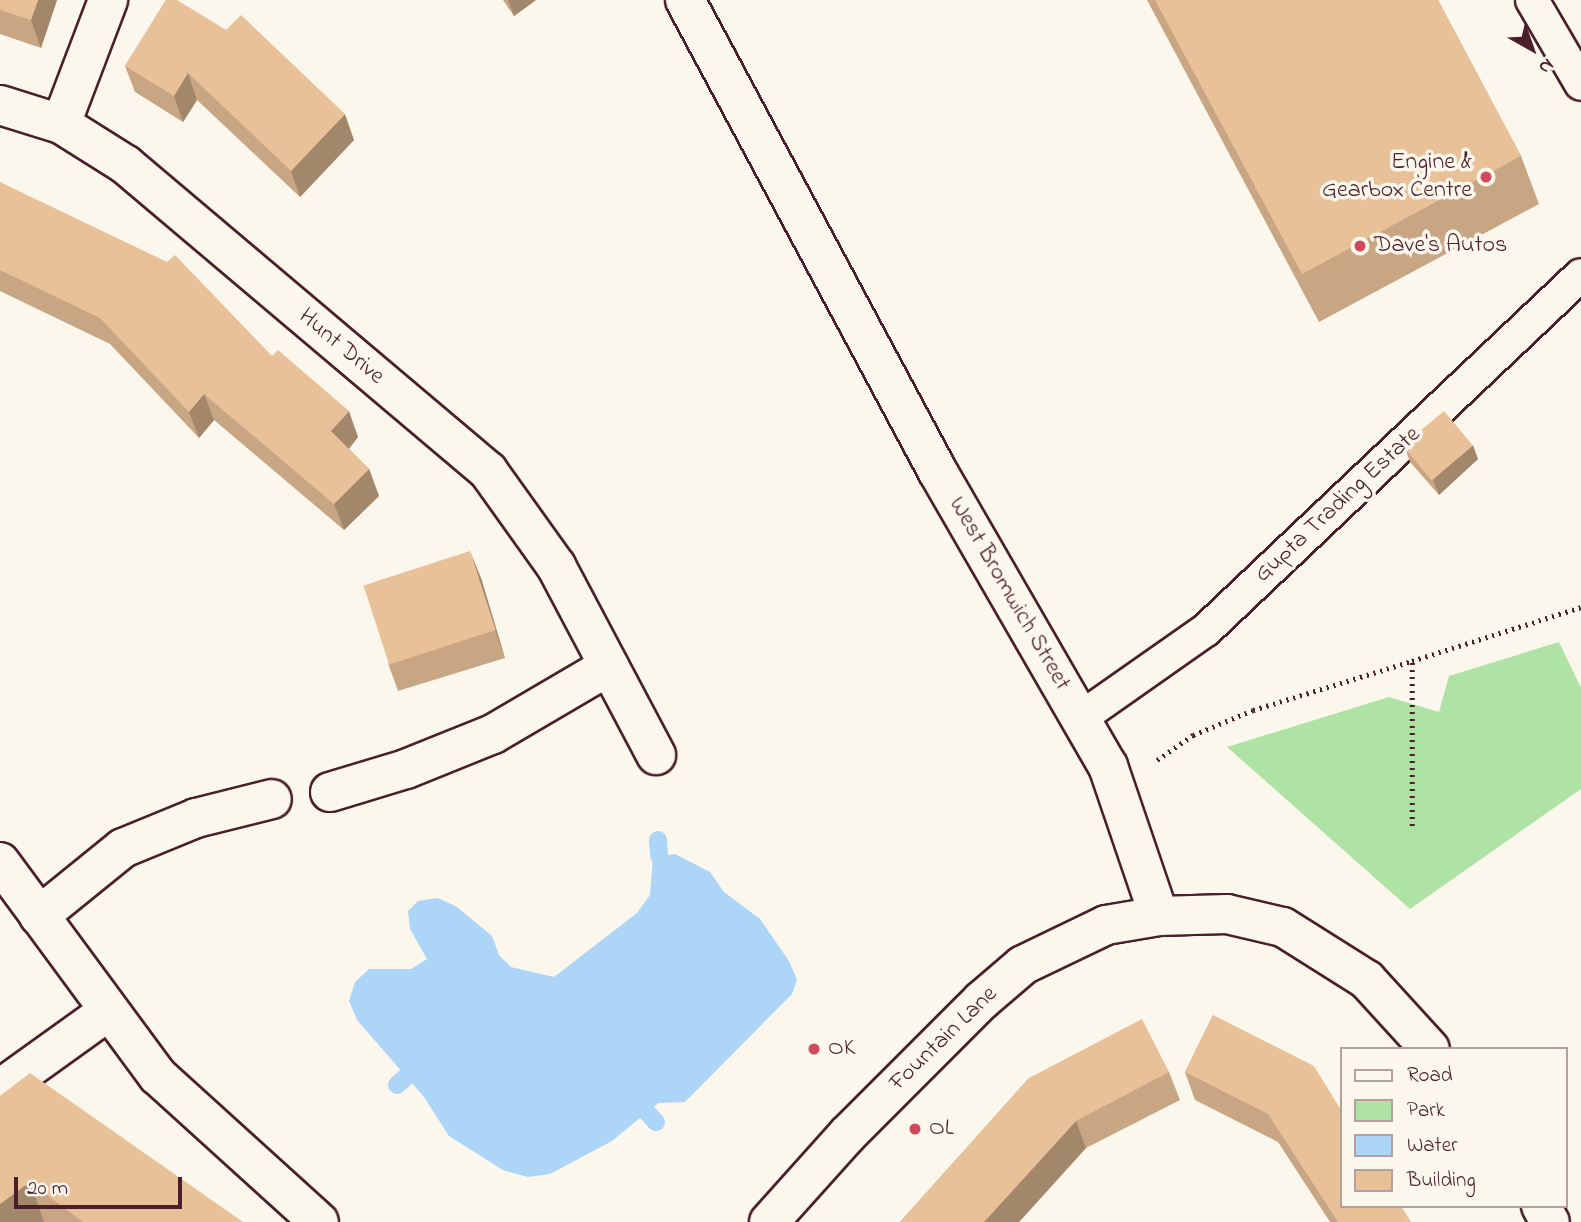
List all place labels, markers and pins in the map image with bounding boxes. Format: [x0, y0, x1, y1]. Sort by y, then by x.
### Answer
place label: Engine & Gearbox Centre [1322, 149, 1472, 205]
marker: Engine & Gearbox Centre [1478, 169, 1494, 185]
place label: Dave's Autos [1374, 232, 1507, 260]
marker: Dave's Autos [1352, 238, 1368, 254]
place label: OK [828, 1035, 855, 1063]
marker: OK [806, 1041, 822, 1057]
place label: OL [929, 1115, 954, 1143]
marker: OL [907, 1121, 923, 1137]

